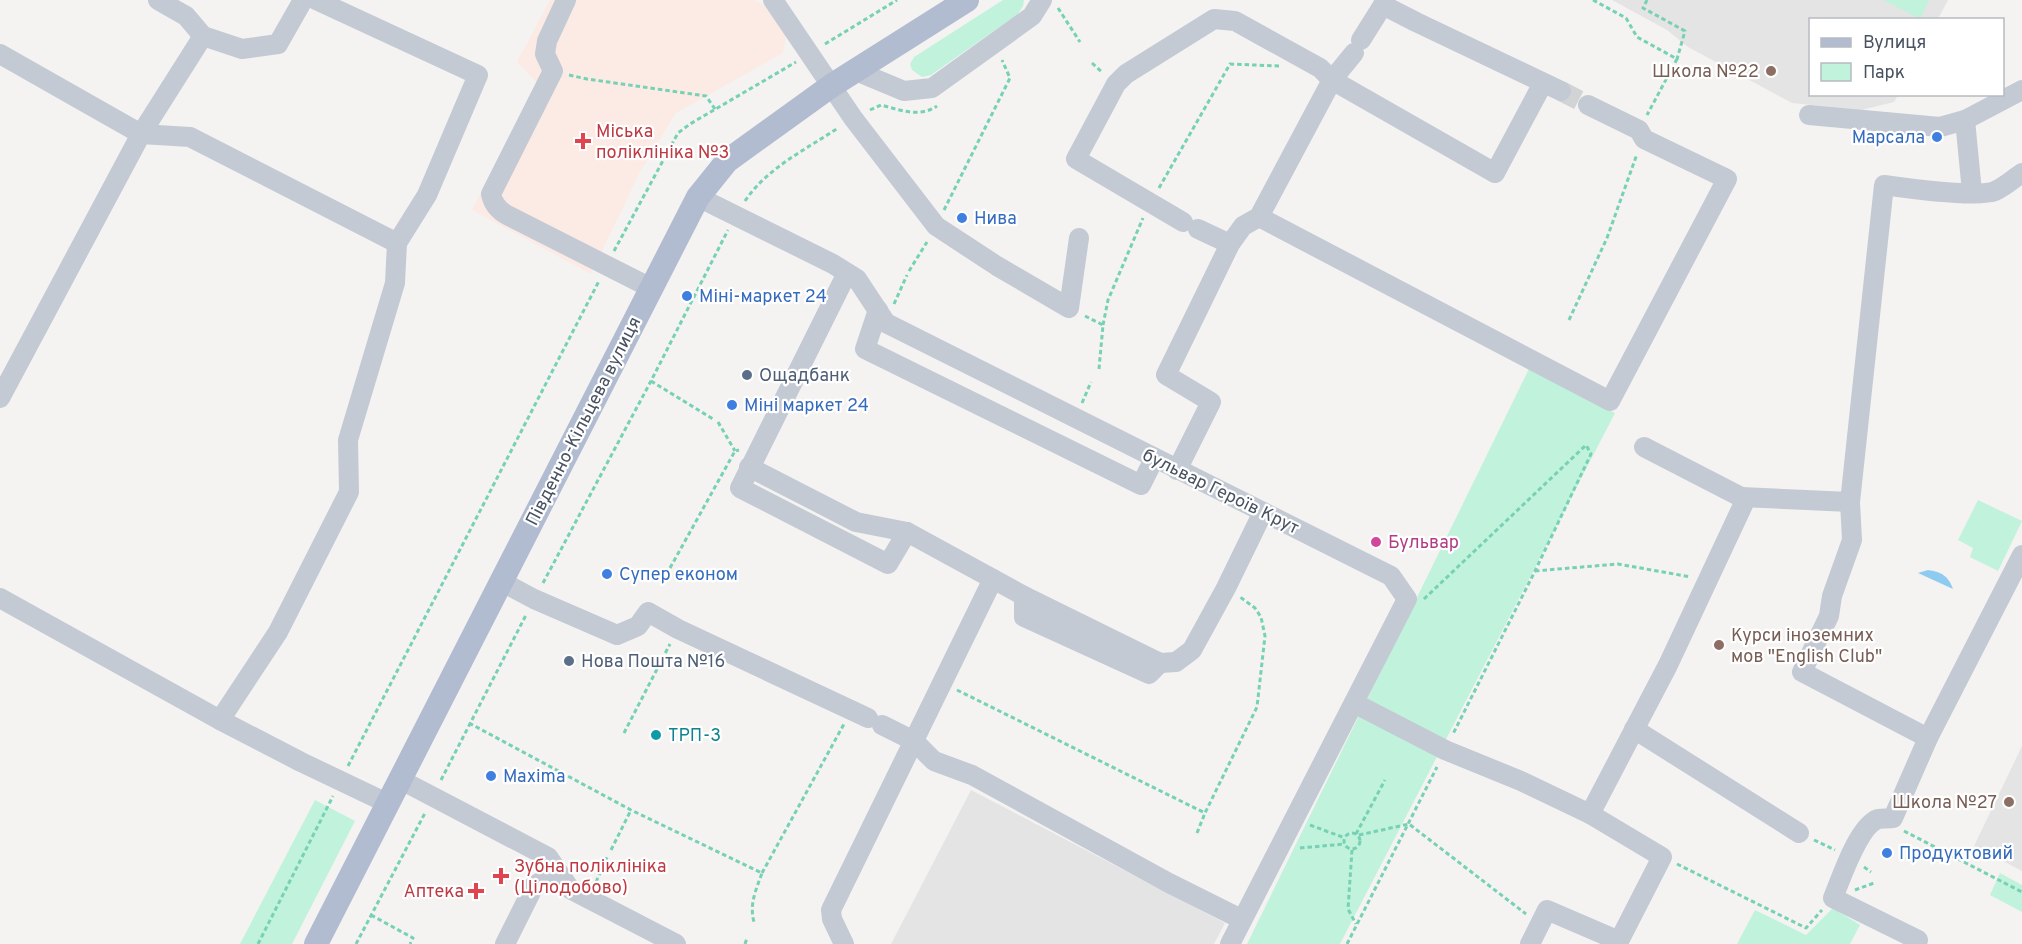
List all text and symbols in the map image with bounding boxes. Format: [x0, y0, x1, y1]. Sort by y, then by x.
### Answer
legend [1809, 18, 2004, 96]
text: Вулиця [1863, 32, 1926, 55]
place label: Школа №22 [1652, 61, 1759, 84]
text: Парк [1863, 62, 1905, 85]
marker: Школа №22 [1764, 64, 1778, 78]
place label: Міська поліклініка №3 [596, 121, 729, 165]
place label: Марсала [1852, 127, 1925, 150]
marker: Марсала [1930, 130, 1944, 144]
marker: Міська поліклініка №3 [574, 132, 592, 150]
place label: Нива [974, 208, 1017, 231]
marker: Нива [955, 211, 969, 225]
place label: Міні-маркет 24 [699, 286, 827, 309]
marker: Міні-маркет 24 [680, 289, 694, 303]
street label: Південно-Кільцева вулиця [522, 313, 647, 530]
place label: Ощадбанк [759, 365, 850, 388]
marker: Ощадбанк [740, 368, 754, 382]
place label: Міні маркет 24 [744, 395, 869, 418]
marker: Міні маркет 24 [725, 398, 739, 412]
street label: бульвар Героїв Крут [1138, 444, 1302, 540]
place label: Бульвар [1388, 532, 1459, 555]
marker: Бульвар [1369, 535, 1383, 549]
place label: Супер економ [619, 564, 738, 587]
marker: Супер економ [600, 567, 614, 581]
place label: Курси іноземних мов "English Club" [1731, 625, 1882, 669]
marker: Курси іноземних мов "English Club" [1712, 638, 1726, 652]
place label: Нова Пошта №16 [581, 651, 725, 674]
marker: Нова Пошта №16 [562, 654, 576, 668]
place label: ТРП-3 [668, 725, 721, 748]
marker: ТРП-3 [649, 728, 663, 742]
place label: Maxima [503, 766, 565, 789]
marker: Maxima [484, 769, 498, 783]
place label: Школа №27 [1892, 792, 1997, 815]
marker: Школа №27 [2002, 795, 2016, 809]
place label: Продуктовий [1899, 843, 2013, 866]
marker: Продуктовий [1880, 846, 1894, 860]
place label: Зубна поліклініка (Цілодобово) [514, 856, 666, 900]
marker: Зубна поліклініка (Цілодобово) [492, 867, 510, 885]
place label: Аптека [403, 881, 464, 904]
marker: Аптека [469, 884, 483, 898]

